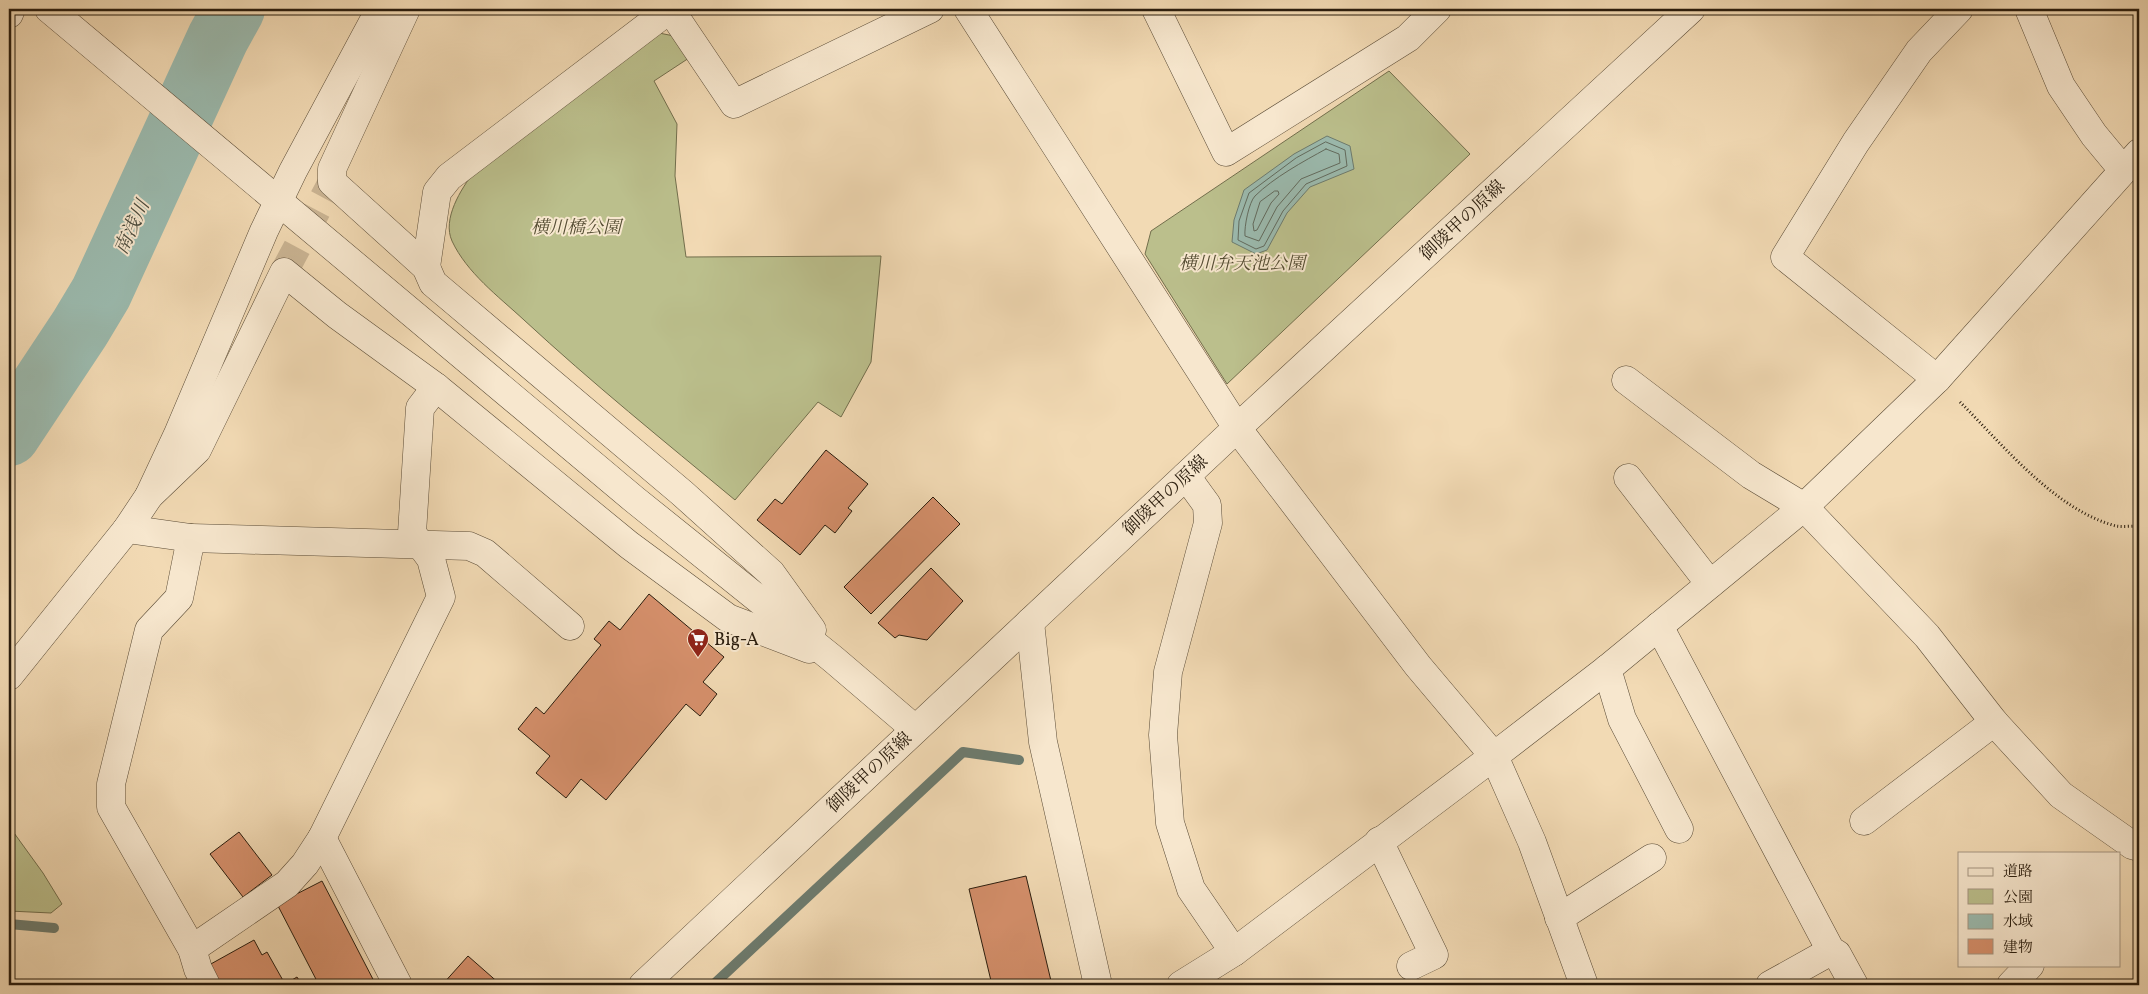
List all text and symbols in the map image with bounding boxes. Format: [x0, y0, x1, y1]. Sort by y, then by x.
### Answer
street label: 御陵甲の原線 [1415, 175, 1511, 267]
water label: 南浅川 [109, 195, 157, 259]
park label: 横川橋公園 [531, 216, 624, 241]
park label: 横川弁天池公園 [1179, 252, 1308, 277]
street label: 御陵甲の原線 [1118, 450, 1214, 542]
supermarket icon: Big-A [686, 627, 710, 658]
place label: Big-A [714, 628, 759, 653]
street label: 御陵甲の原線 [822, 727, 918, 819]
legend [1958, 852, 2120, 966]
text: 道路 [2003, 862, 2033, 883]
text: 公園 [2003, 888, 2033, 909]
text: 水域 [2003, 912, 2033, 933]
text: 建物 [2003, 938, 2033, 959]

